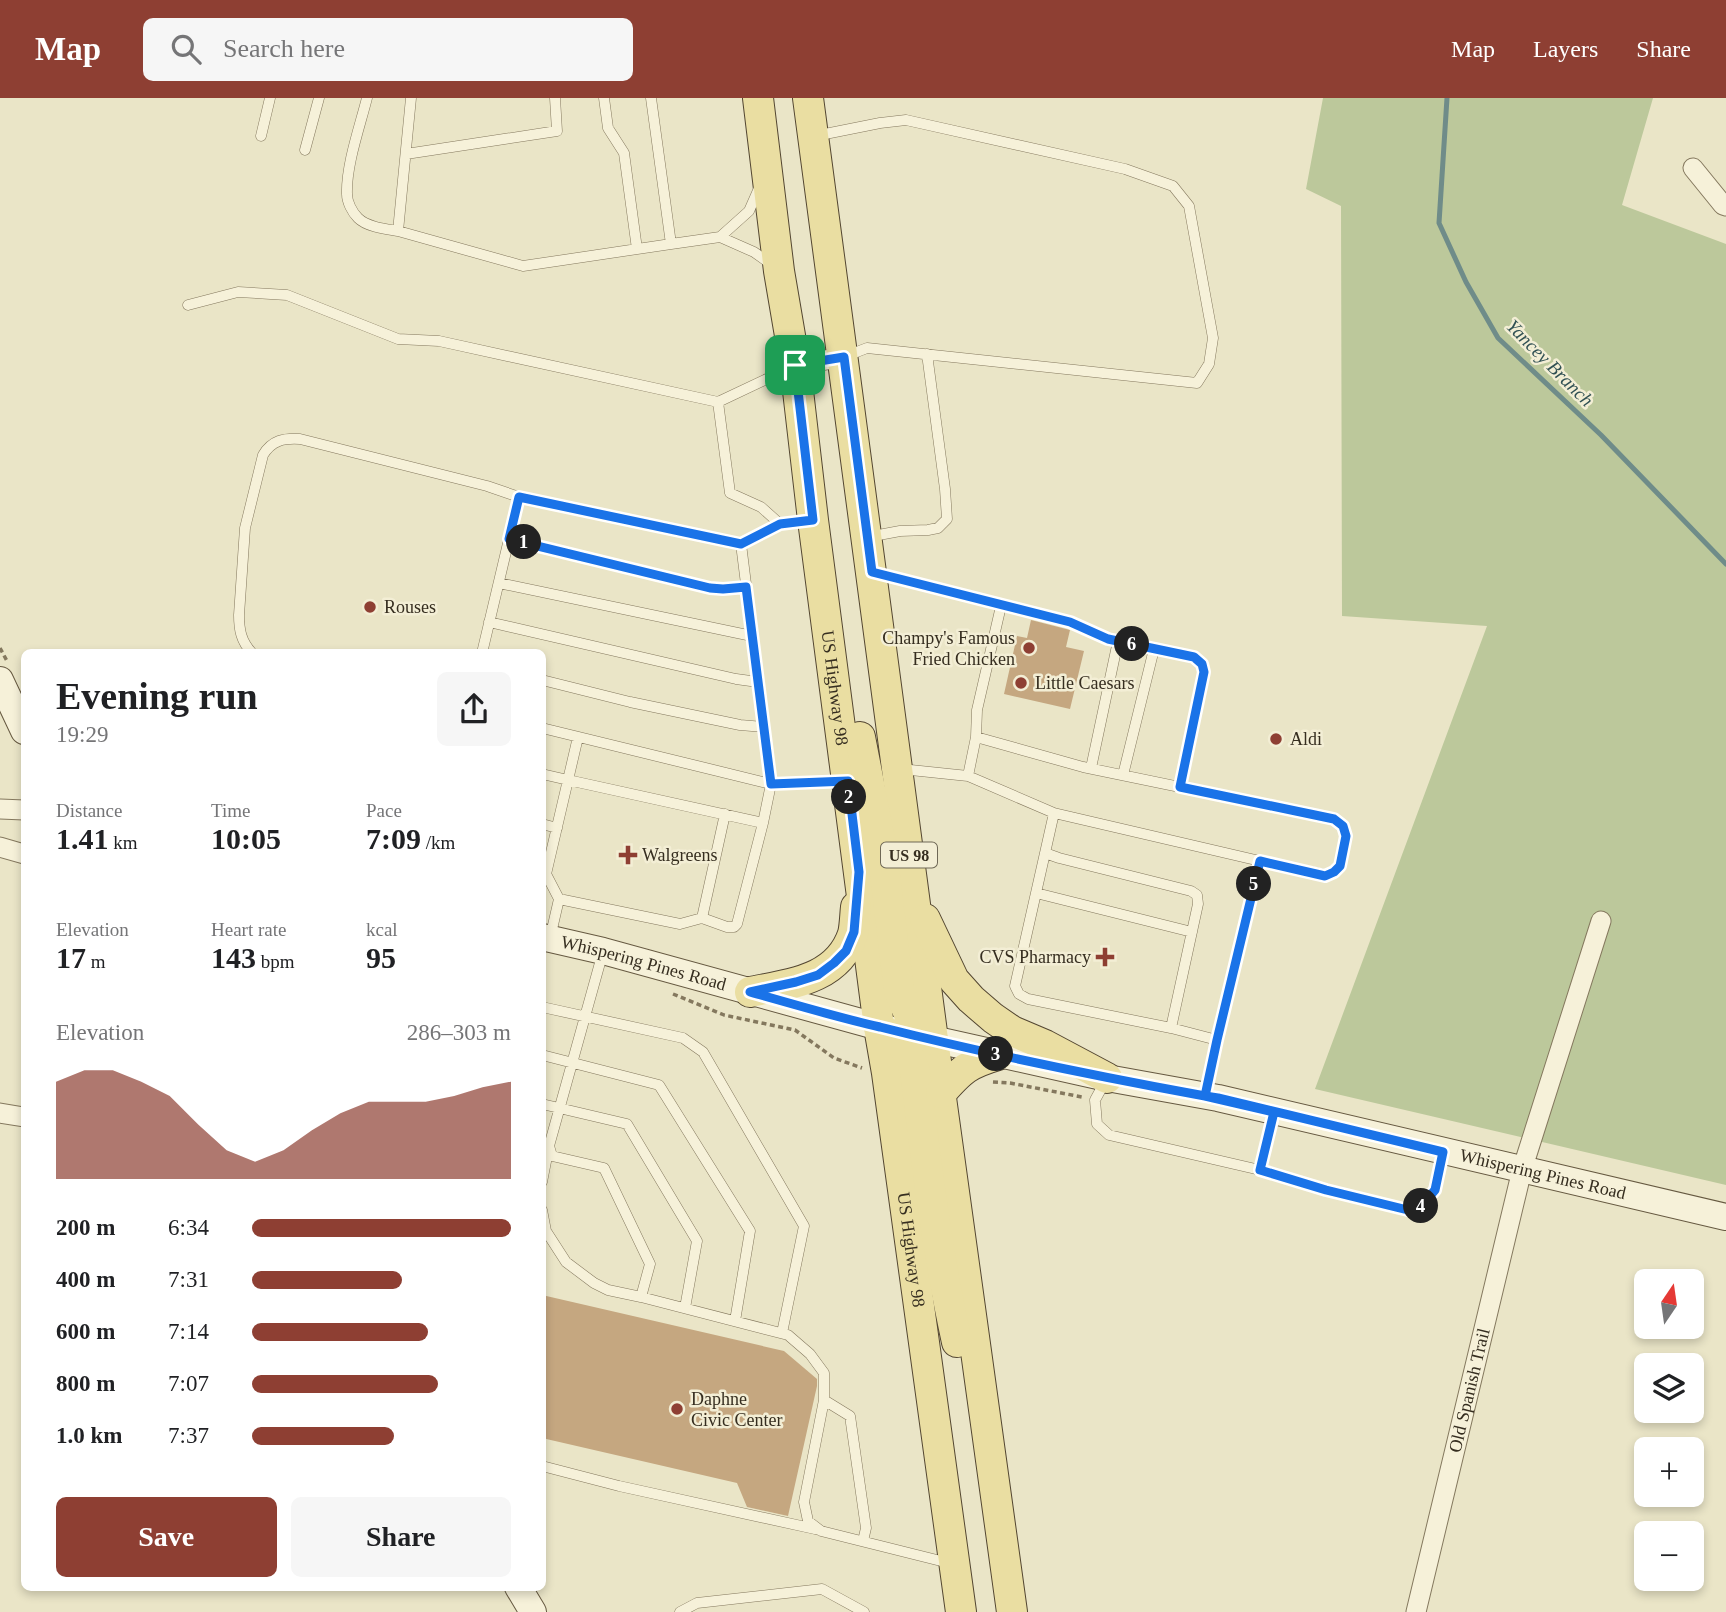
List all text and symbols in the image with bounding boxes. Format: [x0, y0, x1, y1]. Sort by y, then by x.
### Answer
search box [143, 18, 633, 81]
icon: search [167, 30, 205, 68]
text: Map [35, 31, 101, 67]
text: Search here [223, 34, 345, 63]
text: Map [1451, 36, 1495, 62]
text: Layers [1533, 36, 1598, 62]
text: Share [1636, 36, 1691, 62]
water label: Yancey Branch [1502, 315, 1598, 411]
pin [765, 335, 825, 395]
icon: arrive [776, 346, 814, 384]
pin: 1 [506, 524, 542, 560]
text: 1 [519, 531, 528, 552]
place label: Rouses [384, 597, 436, 617]
marker: Rouses [362, 599, 378, 615]
pin: 6 [1114, 626, 1150, 662]
place label: Champy's Famous Fried Chicken [882, 628, 1015, 669]
street label: US Highway 98 [817, 629, 852, 747]
text: 6 [1127, 633, 1136, 654]
marker: Champy's Famous Fried Chicken [1021, 640, 1037, 656]
button: share [437, 672, 511, 746]
place label: Little Caesars [1035, 673, 1134, 693]
text: Evening run [56, 675, 258, 717]
marker: Little Caesars [1013, 675, 1029, 691]
text: 19:29 [56, 722, 108, 747]
place label: Aldi [1290, 729, 1322, 749]
marker: Aldi [1268, 731, 1284, 747]
pin: 2 [832, 780, 866, 814]
text: 2 [844, 786, 853, 807]
text: Distance [56, 800, 122, 821]
text: Time [211, 800, 250, 821]
text: Pace [366, 800, 402, 821]
text: 1.41 [56, 822, 109, 855]
text: 10:05 [211, 822, 281, 855]
text: 7:09 [366, 822, 421, 855]
text: km [109, 832, 138, 853]
text: /km [421, 832, 455, 853]
road number: US 98 [881, 842, 937, 868]
place label: Walgreens [642, 845, 718, 865]
marker: Walgreens [620, 847, 636, 863]
pin: 5 [1236, 866, 1272, 902]
text: 5 [1249, 873, 1258, 894]
text: Elevation [56, 919, 129, 940]
text: Heart rate [211, 919, 286, 940]
text: kcal [366, 919, 398, 940]
street label: Whispering Pines Road [559, 932, 729, 994]
text: 17 [56, 941, 86, 974]
text: 143 [211, 941, 256, 974]
text: 95 [366, 941, 396, 974]
place label: CVS Pharmacy [980, 947, 1091, 967]
marker: CVS Pharmacy [1097, 949, 1113, 965]
text: m [86, 951, 106, 972]
text: bpm [256, 951, 295, 972]
text: Elevation [56, 1020, 144, 1045]
text: 286–303 m [407, 1020, 511, 1045]
pin: 3 [978, 1037, 1014, 1072]
text: 3 [991, 1043, 1000, 1064]
street label: Whispering Pines Road [1458, 1145, 1628, 1203]
pin: 4 [1404, 1188, 1438, 1224]
street label: US Highway 98 [893, 1191, 929, 1309]
text: 4 [1416, 1195, 1425, 1216]
text: 200 m [56, 1215, 115, 1240]
text: 6:34 [168, 1215, 209, 1240]
text: 400 m [56, 1267, 115, 1292]
text: 7:31 [168, 1267, 209, 1292]
north arrow [1634, 1269, 1704, 1339]
map controls [1634, 1269, 1704, 1591]
text: 600 m [56, 1319, 115, 1344]
text: 7:14 [168, 1319, 209, 1344]
street label: Old Spanish Trail [1445, 1326, 1494, 1454]
button: layers [1634, 1353, 1704, 1423]
text: 800 m [56, 1371, 115, 1396]
text: 7:07 [168, 1371, 209, 1396]
place label: Daphne Civic Center [691, 1389, 782, 1430]
marker: Daphne Civic Center [669, 1401, 685, 1417]
text: 1.0 km [56, 1423, 122, 1448]
text: 7:37 [168, 1423, 209, 1448]
button: + [1634, 1437, 1704, 1507]
button: Save [56, 1497, 277, 1577]
button: Share [291, 1497, 511, 1577]
button: − [1634, 1521, 1704, 1591]

